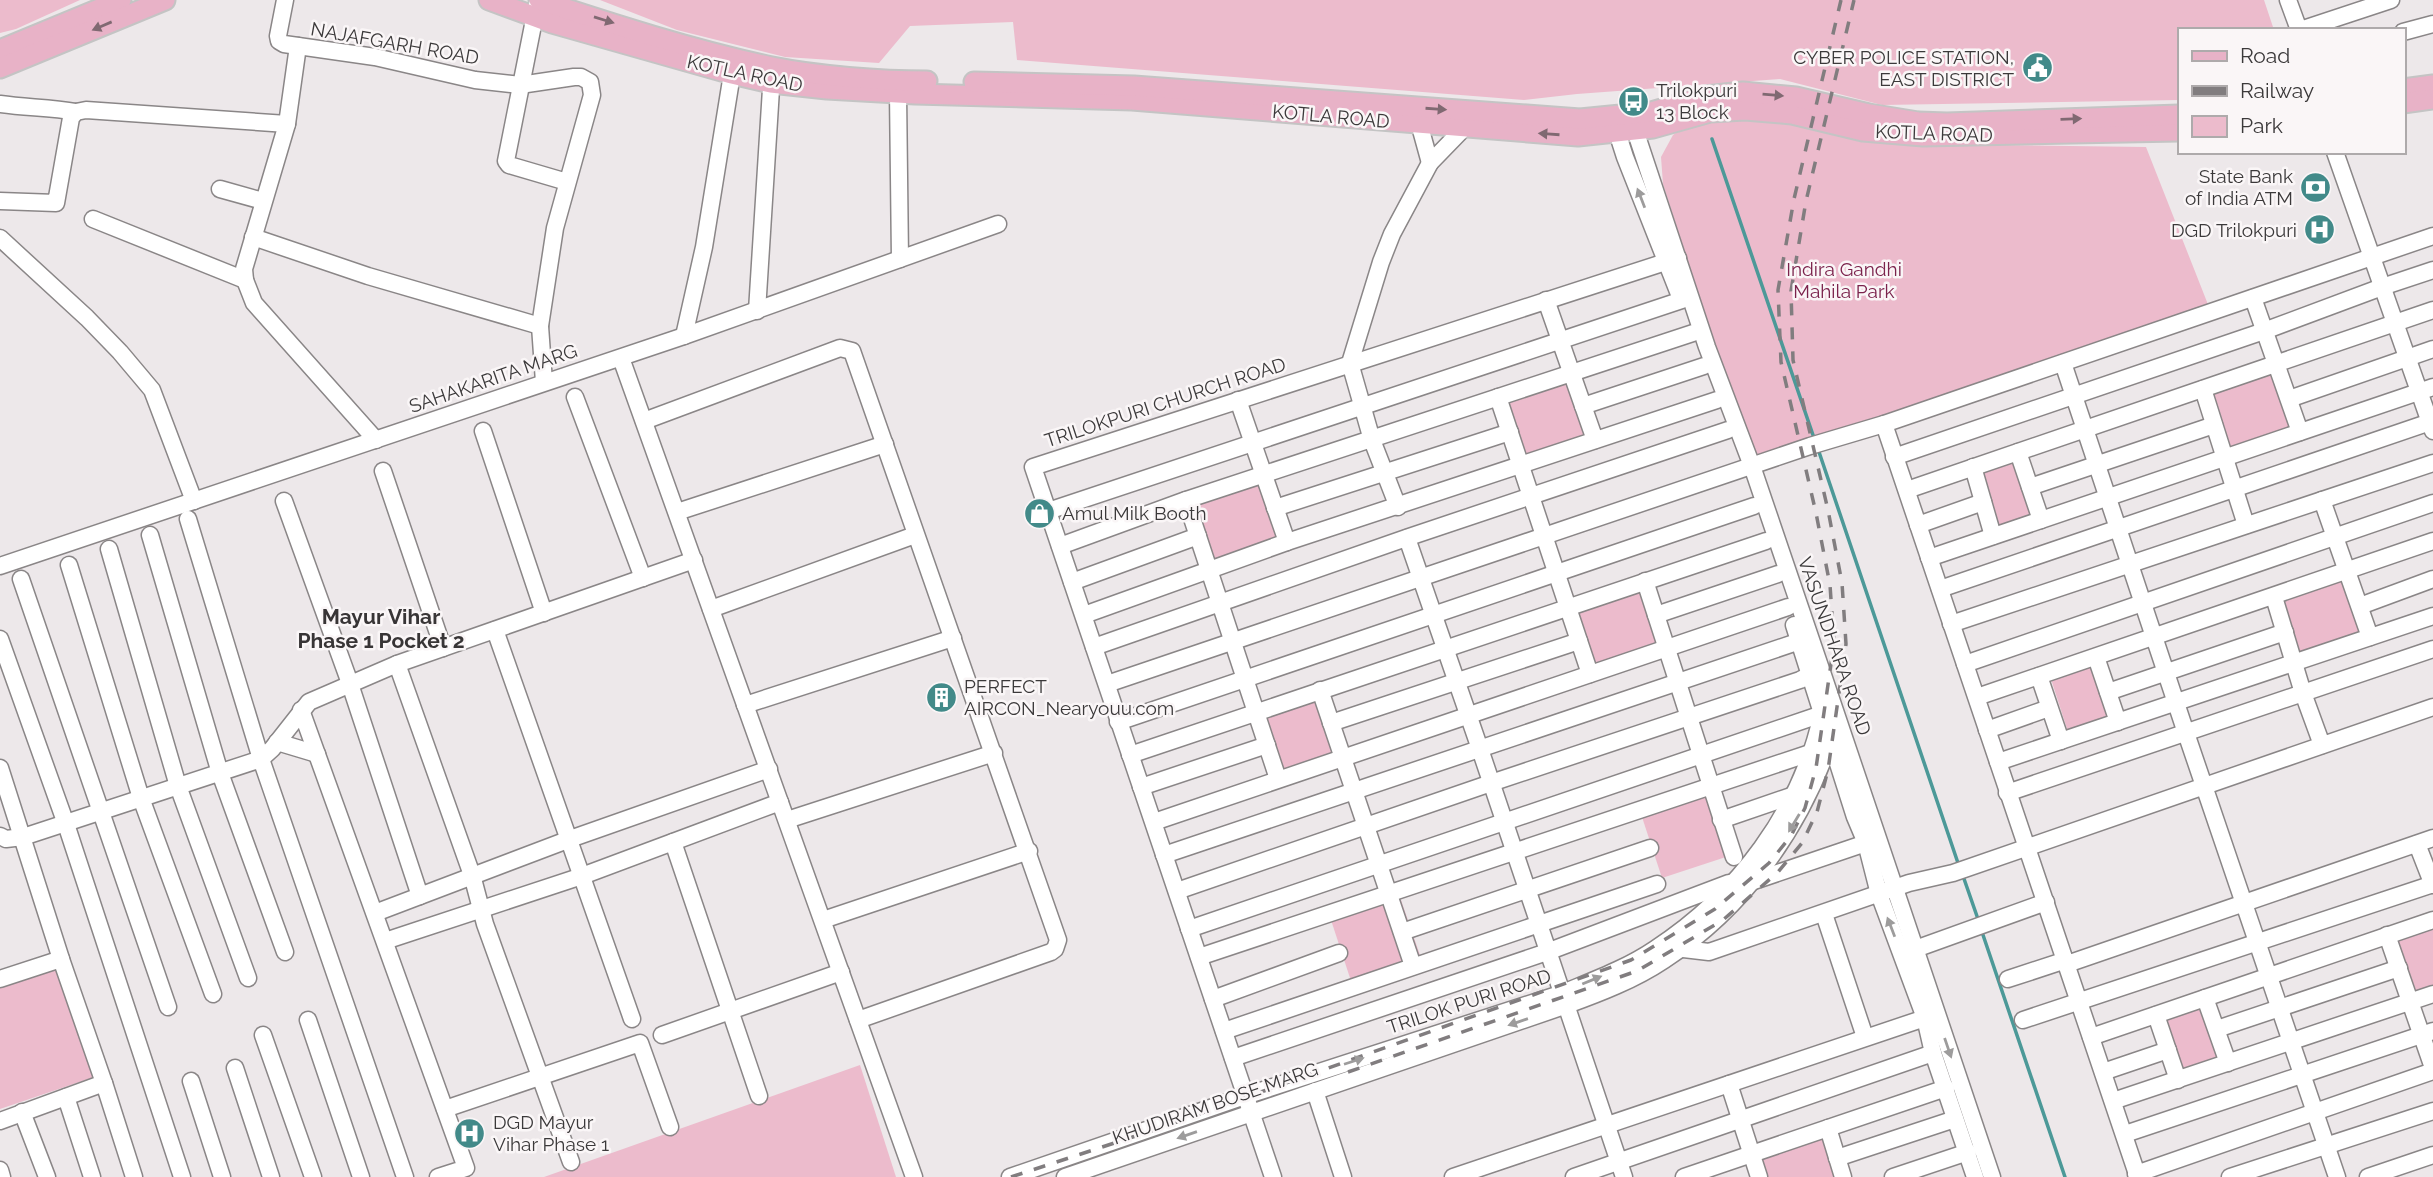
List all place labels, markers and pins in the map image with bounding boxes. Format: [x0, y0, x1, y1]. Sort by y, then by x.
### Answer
place label: CYBER POLICE STATION, EAST DISTRICT [1793, 46, 2014, 90]
public building icon: CYBER POLICE STATION, EAST DISTRICT [2020, 51, 2054, 85]
place label: Trilokpuri 13 Block [1656, 79, 1737, 123]
bus stop icon: Trilokpuri 13 Block [1616, 84, 1650, 118]
place label: State Bank of India ATM [2185, 165, 2293, 209]
bank icon: State Bank of India ATM [2299, 170, 2333, 204]
hospital icon: DGD Trilokpuri [2303, 213, 2337, 247]
place label: DGD Trilokpuri [2171, 219, 2297, 241]
shop icon: Amul Milk Booth [1022, 496, 1056, 530]
place label: Amul Milk Booth [1062, 502, 1206, 524]
place label: PERFECT AIRCON_Nearyouu.com [964, 675, 1174, 719]
building icon: PERFECT AIRCON_Nearyouu.com [924, 680, 958, 714]
place label: DGD Mayur Vihar Phase 1 [493, 1111, 609, 1155]
hospital icon: DGD Mayur Vihar Phase 1 [453, 1116, 487, 1150]

